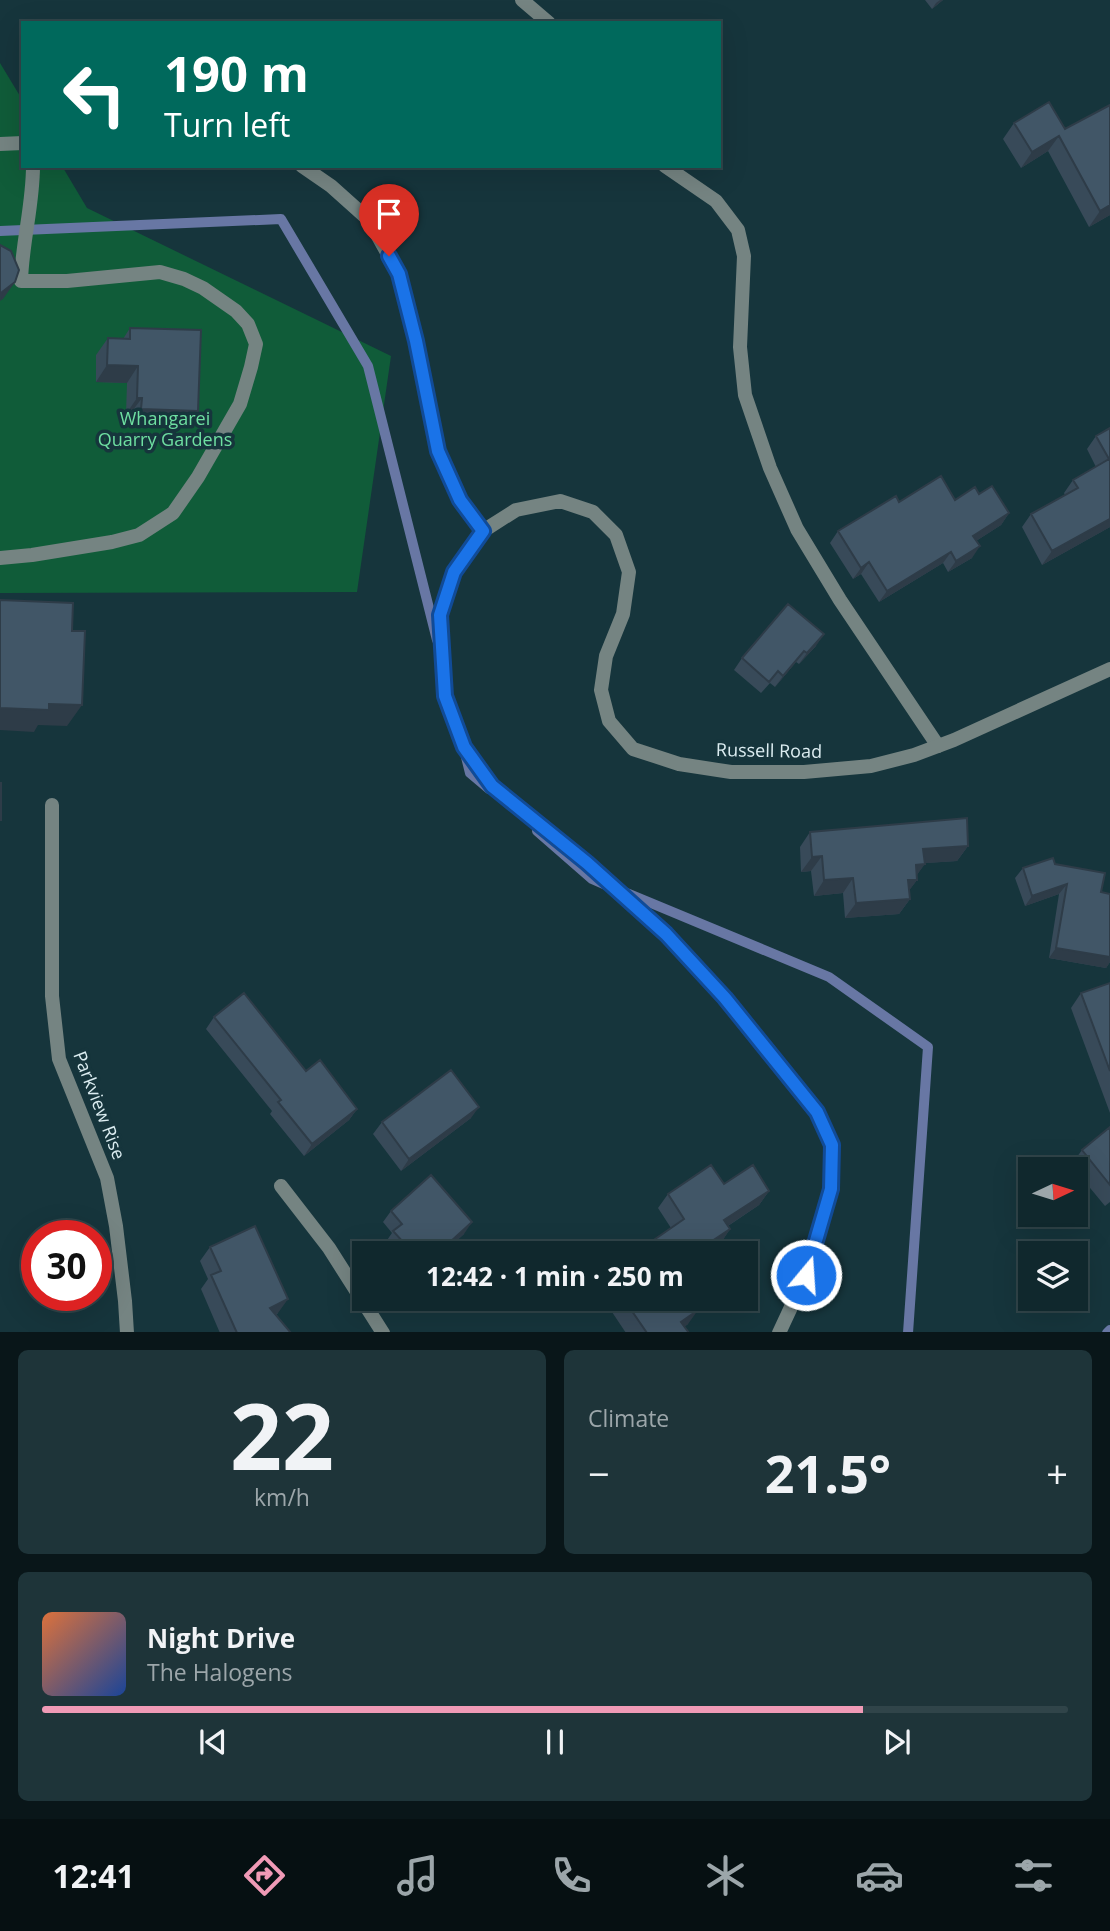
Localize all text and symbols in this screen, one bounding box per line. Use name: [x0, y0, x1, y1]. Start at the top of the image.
text: 190 m: [164, 40, 309, 106]
icon: left: [49, 49, 140, 140]
text: Turn left: [164, 103, 290, 146]
pin: [359, 184, 419, 256]
icon: arrive: [370, 195, 408, 233]
park label: Whangarei Quarry Gardens: [98, 406, 232, 451]
street label: Russell Road: [716, 737, 822, 763]
street label: Parkview Rise: [68, 1047, 132, 1163]
north arrow: [1018, 1157, 1088, 1227]
map controls: [1018, 1157, 1088, 1311]
speed limit sign: 30: [21, 1220, 112, 1311]
position arrow: [769, 1238, 843, 1312]
button: layers: [1018, 1241, 1088, 1311]
text: 12:42 · 1 min · 250 m: [426, 1258, 684, 1294]
text: 22: [230, 1373, 334, 1497]
text: Climate: [588, 1402, 669, 1434]
text: 21.5°: [765, 1437, 891, 1508]
text: −: [588, 1447, 610, 1499]
text: +: [1046, 1447, 1068, 1499]
text: km/h: [254, 1481, 310, 1513]
text: Night Drive: [147, 1620, 295, 1656]
text: The Halogens: [147, 1656, 293, 1688]
icon: previous: [194, 1723, 232, 1761]
icon: pause: [536, 1723, 574, 1761]
icon: next: [878, 1723, 916, 1761]
icon: directions: [240, 1851, 289, 1900]
icon: music: [393, 1851, 442, 1900]
icon: phone: [547, 1851, 596, 1900]
icon: climate: [701, 1851, 750, 1900]
icon: car: [855, 1851, 904, 1900]
icon: filters: [1009, 1851, 1058, 1900]
text: 12:41: [52, 1854, 135, 1897]

